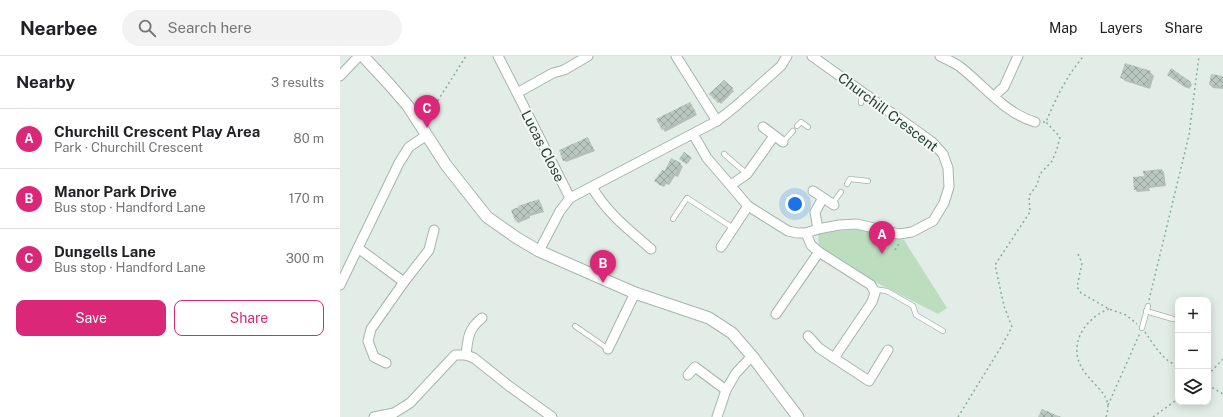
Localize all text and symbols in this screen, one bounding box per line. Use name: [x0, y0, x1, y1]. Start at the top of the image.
search box: [122, 10, 402, 46]
text: Nearbee: [20, 17, 98, 39]
icon: search: [136, 17, 158, 39]
text: Search here: [168, 19, 252, 36]
text: Map: [1049, 20, 1077, 36]
text: Layers: [1099, 20, 1143, 36]
text: Share: [1165, 20, 1203, 36]
street label: Churchill Crescent: [835, 69, 941, 155]
text: Nearby: [16, 72, 75, 92]
text: 3 results: [271, 75, 324, 90]
pin: C: [414, 95, 440, 128]
street label: Lucas Close: [518, 107, 568, 185]
text: Churchill Crescent Play Area: [54, 123, 260, 140]
text: A: [24, 131, 34, 146]
text: 80 m: [293, 131, 324, 146]
text: Park · Churchill Crescent: [54, 140, 203, 155]
text: Manor Park Drive: [54, 183, 177, 200]
text: B: [25, 191, 33, 206]
text: 170 m: [289, 191, 324, 206]
your location: [785, 194, 805, 214]
text: Bus stop · Handford Lane: [54, 200, 206, 215]
pin: A: [869, 221, 895, 254]
text: Dungells Lane: [54, 243, 156, 260]
pin: B: [590, 250, 616, 283]
text: C: [24, 251, 34, 266]
text: 300 m: [286, 251, 324, 266]
text: Bus stop · Handford Lane: [54, 260, 206, 275]
map controls: [1175, 297, 1211, 405]
button: +: [1175, 297, 1211, 333]
button: Save: [16, 300, 166, 336]
button: Share: [174, 300, 324, 336]
button: −: [1175, 333, 1211, 369]
button: layers: [1175, 369, 1211, 405]

